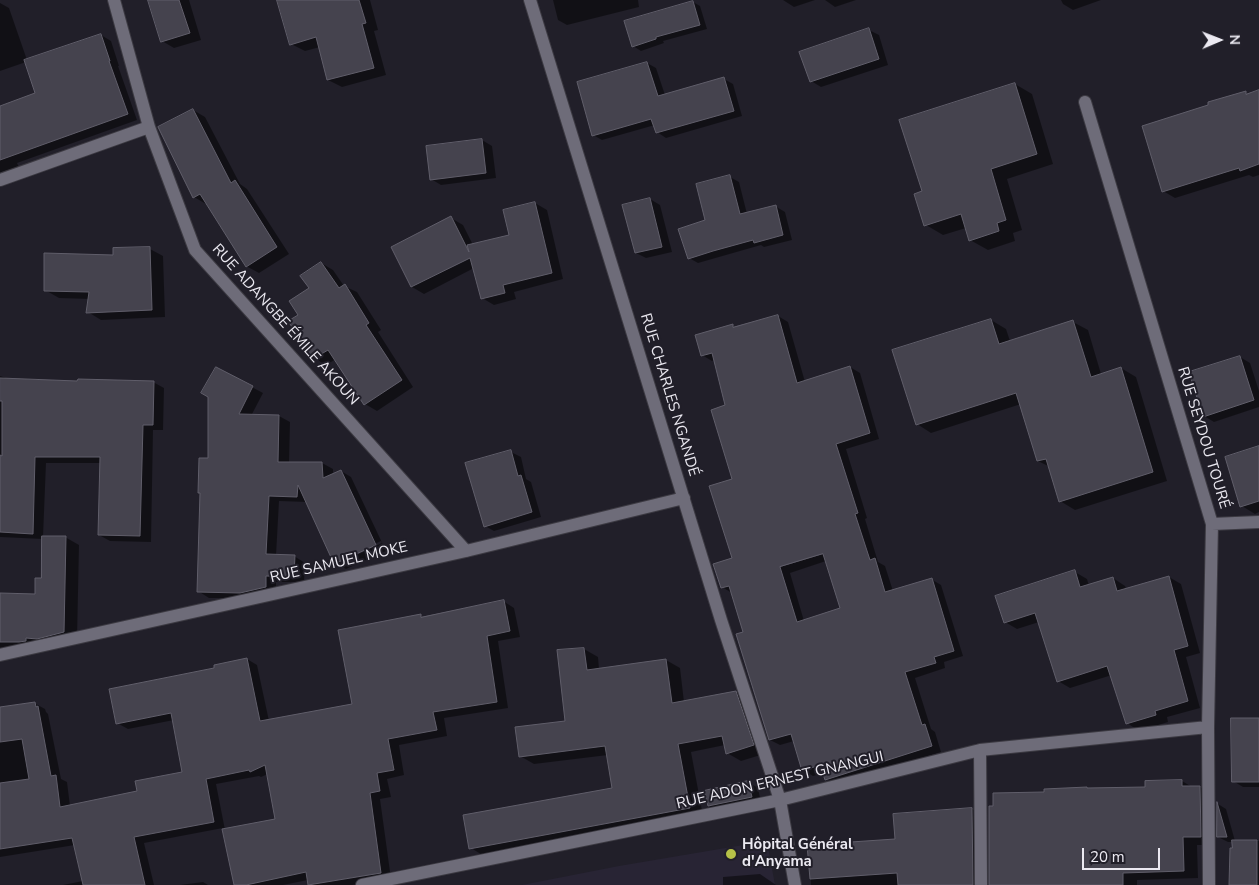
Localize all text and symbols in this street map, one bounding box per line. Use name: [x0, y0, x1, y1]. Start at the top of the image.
north arrow: [1194, 15, 1244, 65]
text: N: [1225, 34, 1244, 45]
street label: RUE ADANGBE ÉMILE AKOUN: [208, 241, 362, 409]
street label: RUE CHARLES NGANDÉ: [636, 311, 702, 479]
street label: RUE SEYDOU TOURÉ: [1173, 365, 1233, 511]
street label: RUE SAMUEL MOKE: [268, 538, 410, 588]
street label: RUE ADON ERNEST GNANGUI: [675, 748, 885, 814]
place label: Hôpital Général d'Anyama: [742, 836, 853, 871]
scale bar: [1084, 838, 1162, 870]
marker: Hôpital Général d'Anyama: [724, 847, 738, 861]
text: 20 m: [1090, 847, 1125, 867]

